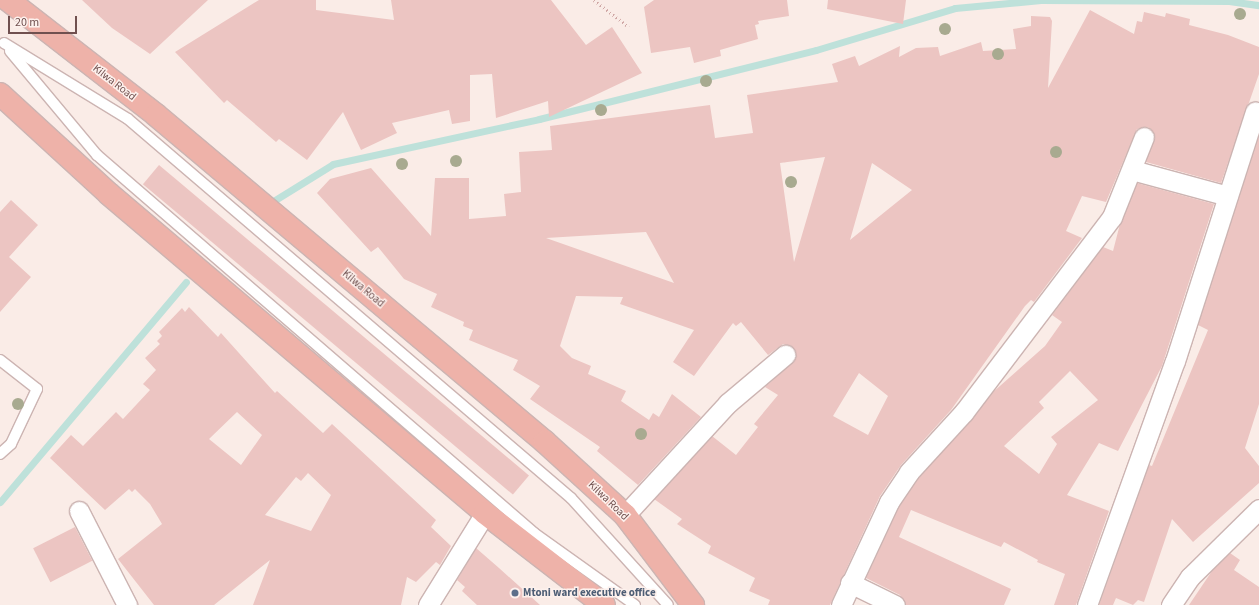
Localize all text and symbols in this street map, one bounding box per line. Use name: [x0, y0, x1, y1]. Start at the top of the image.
scale bar: [10, 8, 79, 34]
text: 20 m: [15, 14, 39, 31]
street label: Kilwa Road: [90, 62, 138, 104]
street label: Kilwa Road: [339, 268, 387, 310]
street label: Kilwa Road: [585, 479, 631, 523]
place label: Mtoni ward executive office: [523, 586, 656, 600]
marker: Mtoni ward executive office: [510, 588, 520, 598]

